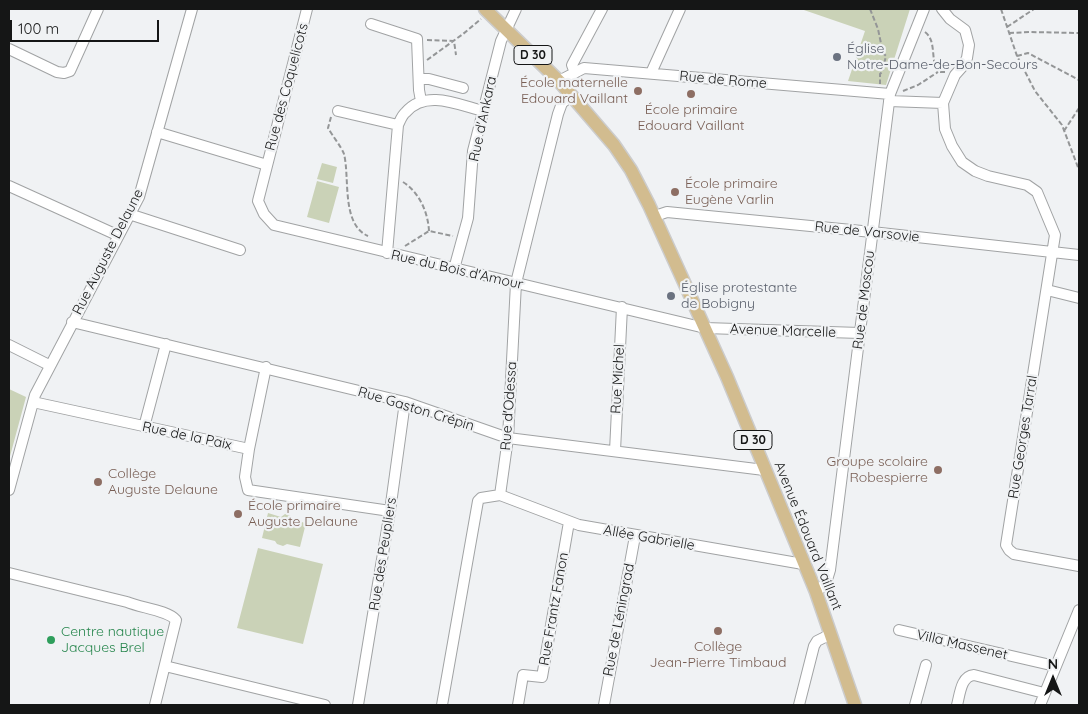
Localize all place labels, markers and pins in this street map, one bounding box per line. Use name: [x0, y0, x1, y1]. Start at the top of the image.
place label: Église Notre-Dame-de-Bon-Secours: [847, 41, 1038, 74]
marker: Église Notre-Dame-de-Bon-Secours: [831, 51, 843, 63]
place label: École maternelle Edouard Vaillant: [520, 75, 628, 108]
marker: École maternelle Edouard Vaillant: [632, 85, 644, 97]
marker: École primaire Edouard Vaillant: [685, 88, 697, 100]
place label: École primaire Edouard Vaillant: [637, 102, 745, 134]
place label: École primaire Eugène Varlin: [685, 176, 778, 208]
marker: École primaire Eugène Varlin: [669, 186, 681, 198]
place label: Église protestante de Bobigny: [681, 280, 797, 312]
marker: Église protestante de Bobigny: [665, 290, 677, 302]
place label: Groupe scolaire Robespierre: [827, 454, 928, 487]
marker: Groupe scolaire Robespierre: [932, 464, 944, 476]
place label: Collège Auguste Delaune: [108, 466, 218, 498]
marker: Collège Auguste Delaune: [92, 476, 104, 488]
place label: École primaire Auguste Delaune: [248, 498, 358, 530]
marker: École primaire Auguste Delaune: [232, 508, 244, 520]
place label: Centre nautique Jacques Brel: [61, 624, 164, 656]
marker: Collège Jean-Pierre Timbaud: [712, 625, 724, 637]
marker: Centre nautique Jacques Brel: [45, 634, 57, 646]
place label: Collège Jean-Pierre Timbaud: [650, 639, 786, 672]

